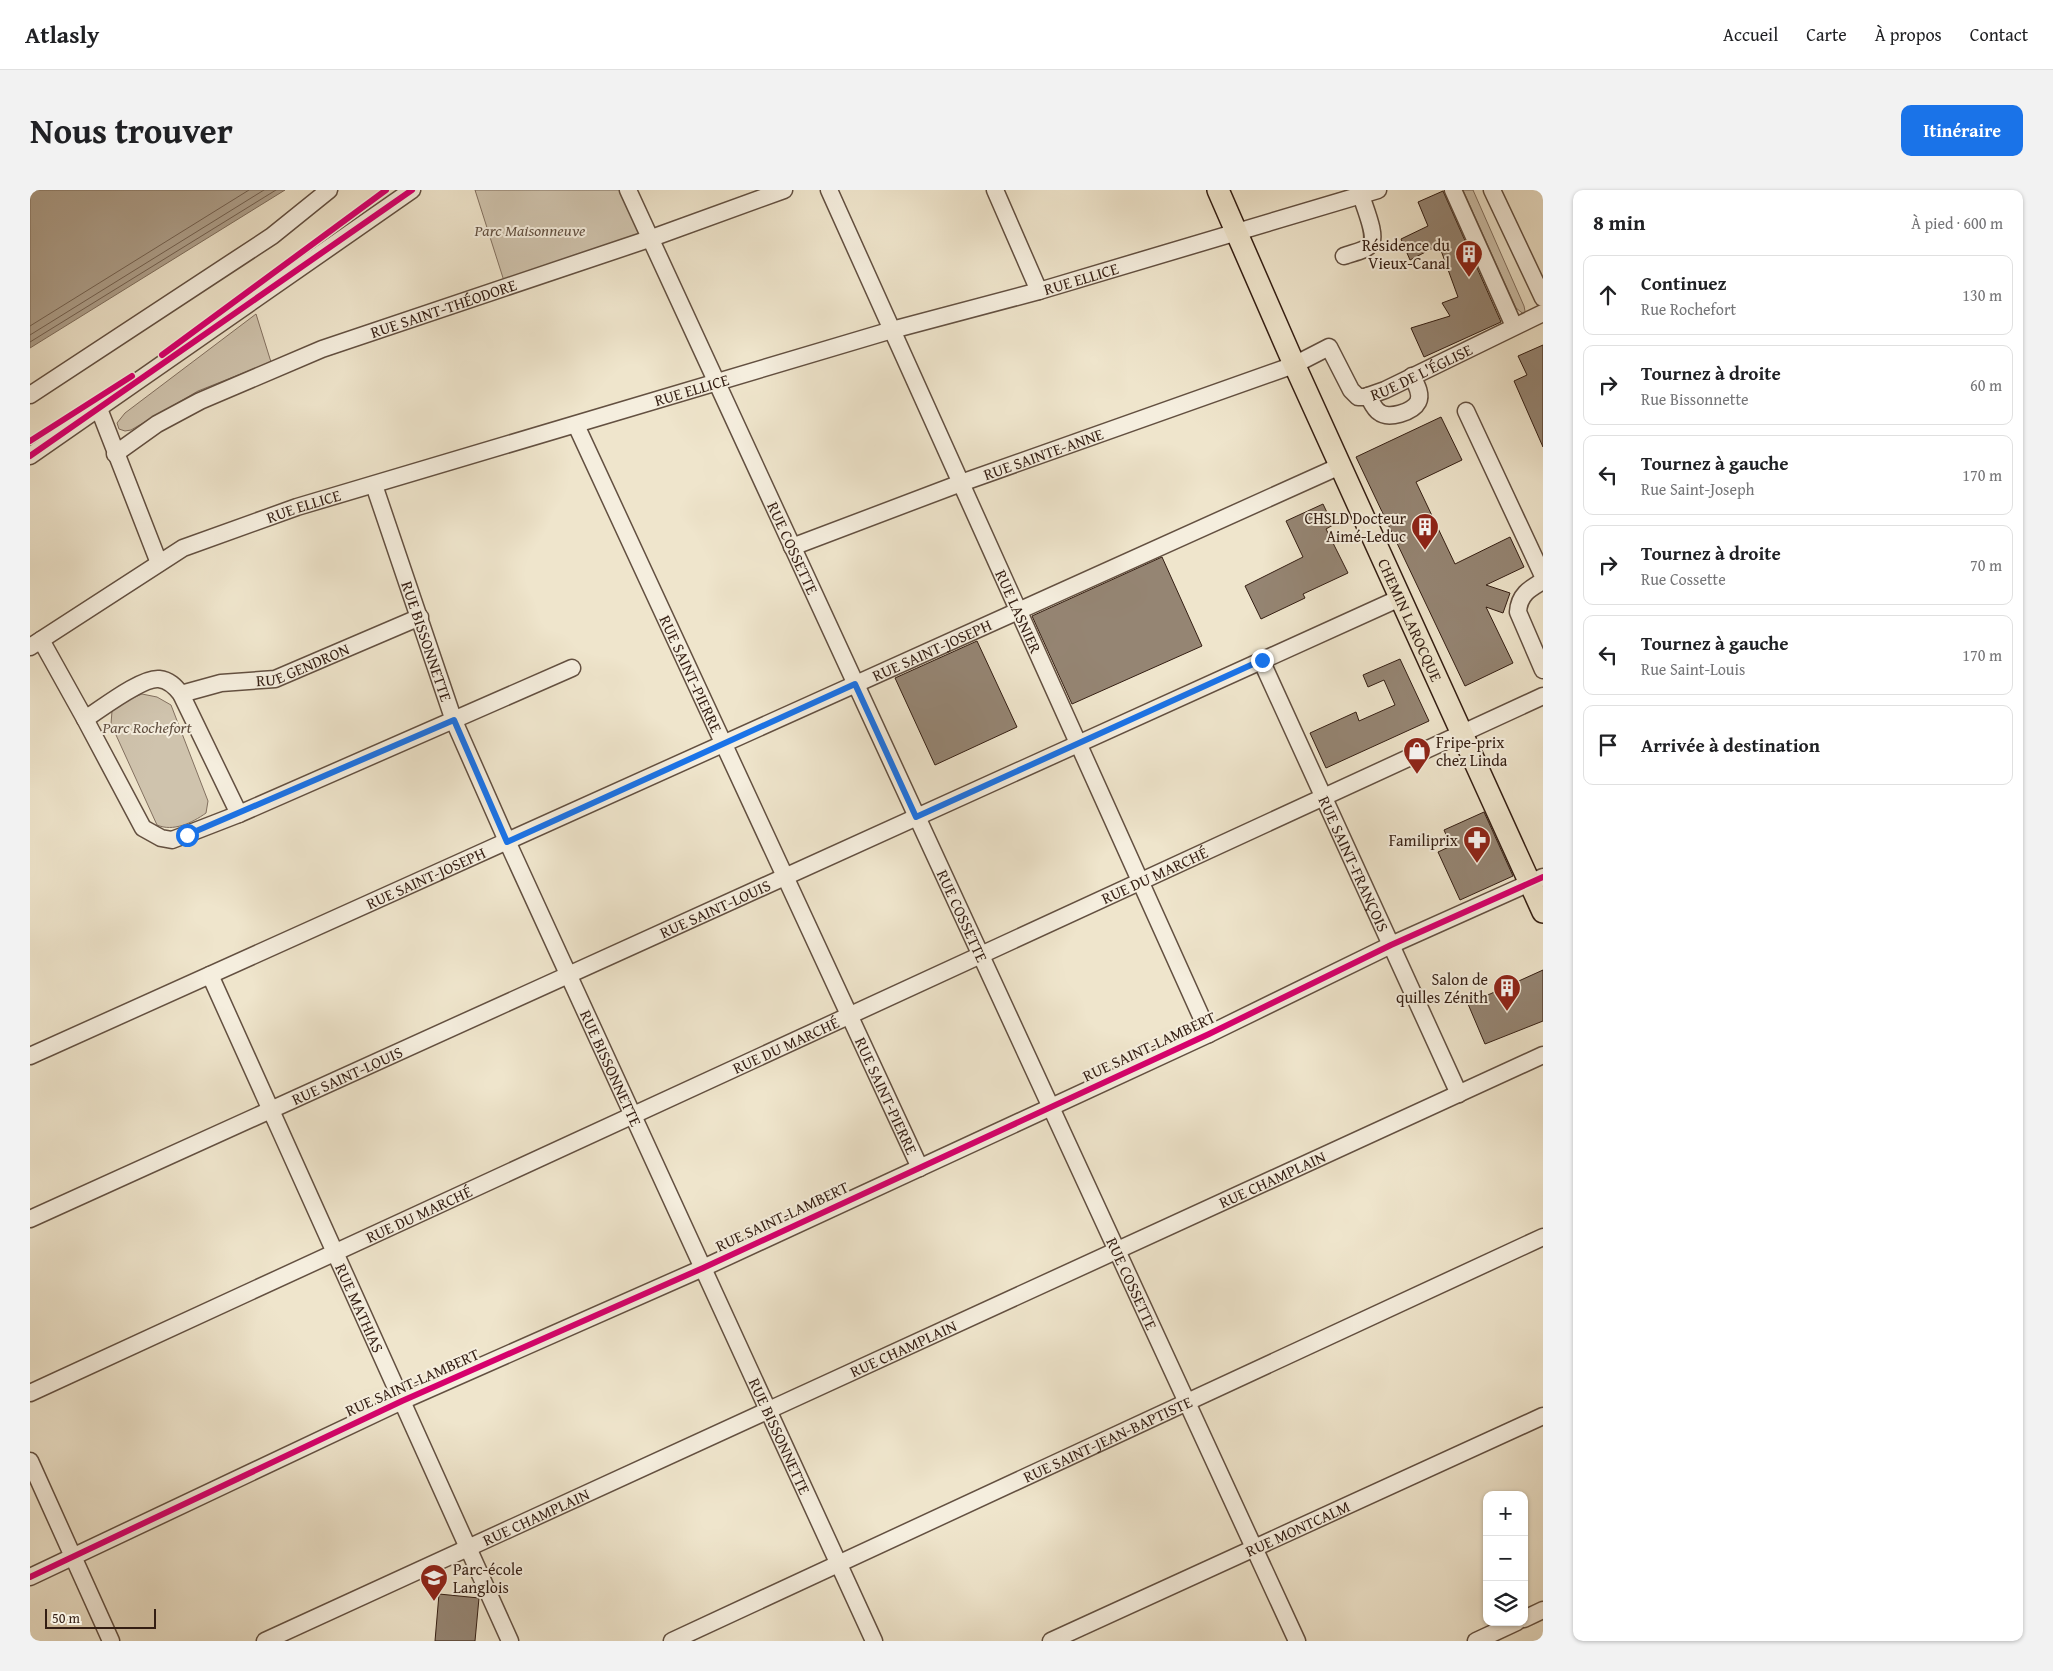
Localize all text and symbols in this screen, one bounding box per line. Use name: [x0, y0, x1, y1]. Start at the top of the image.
text: Atlasly: [25, 17, 99, 52]
text: Accueil: [1723, 21, 1778, 48]
text: Carte: [1806, 21, 1847, 48]
text: À propos: [1875, 21, 1942, 48]
text: Contact: [1970, 21, 2028, 48]
text: Nous trouver: [30, 105, 233, 156]
button: Itinéraire: [1901, 105, 2023, 156]
text: 8 min: [1593, 207, 1645, 238]
text: À pied · 600 m: [1911, 211, 2003, 235]
park label: Parc Maisonneuve: [474, 218, 586, 242]
place label: Résidence du Vieux-Canal: [1362, 233, 1451, 275]
building icon: Résidence du Vieux-Canal: [1454, 239, 1484, 278]
street label: RUE ELLICE: [1041, 256, 1121, 301]
text: Continuez: [1641, 269, 1727, 297]
street label: RUE SAINT-THÉODORE: [367, 272, 520, 344]
icon: ahead: [1594, 281, 1622, 309]
text: 130 m: [1962, 283, 2002, 307]
text: Rue Rochefort: [1641, 297, 1736, 321]
street label: RUE DE L'ÉGLISE: [1367, 337, 1476, 406]
text: Tournez à droite: [1641, 359, 1781, 387]
street label: RUE ELLICE: [651, 367, 732, 412]
icon: right: [1594, 371, 1622, 399]
text: 60 m: [1970, 373, 2002, 397]
text: Rue Bissonnette: [1641, 387, 1749, 411]
street label: RUE SAINTE-ANNE: [980, 422, 1106, 486]
text: Tournez à gauche: [1641, 449, 1789, 477]
icon: left: [1594, 461, 1622, 489]
text: 170 m: [1962, 463, 2002, 487]
text: Rue Saint-Joseph: [1641, 477, 1755, 501]
street label: RUE ELLICE: [263, 483, 344, 529]
street label: RUE COSSETTE: [761, 498, 825, 598]
place label: CHSLD Docteur Aimé-Leduc: [1304, 506, 1406, 548]
building icon: CHSLD Docteur Aimé-Leduc: [1410, 512, 1440, 551]
text: Tournez à droite: [1641, 539, 1781, 567]
icon: right: [1594, 551, 1622, 579]
text: 70 m: [1970, 553, 2002, 577]
street label: CHEMIN LAROCQUE: [1372, 554, 1449, 685]
street label: RUE LASNIER: [989, 566, 1048, 658]
text: Rue Cossette: [1641, 567, 1726, 591]
street label: RUE BISSONNETTE: [395, 578, 459, 705]
street label: RUE SAINT-PIERRE: [654, 611, 729, 736]
street label: RUE SAINT-JOSEPH: [868, 612, 996, 687]
text: Tournez à gauche: [1641, 629, 1789, 657]
street label: RUE GENDRON: [255, 636, 353, 692]
icon: left: [1594, 641, 1622, 669]
text: 170 m: [1962, 643, 2002, 667]
route end: [1251, 649, 1274, 672]
text: Rue Saint-Louis: [1641, 657, 1745, 681]
park label: Parc Rochefort: [101, 715, 192, 739]
place label: Fripe-prix chez Linda: [1436, 730, 1508, 772]
icon: arrive: [1594, 731, 1622, 759]
text: Arrivée à destination: [1641, 731, 1820, 759]
shop icon: Fripe-prix chez Linda: [1402, 736, 1432, 775]
street label: RUE SAINT-FRANÇOIS: [1313, 792, 1396, 936]
route start: [176, 824, 199, 847]
pharmacy icon: Familiprix: [1462, 825, 1492, 864]
place label: Familiprix: [1389, 828, 1459, 852]
street label: RUE SAINT-JOSEPH: [362, 840, 490, 915]
street label: RUE DU MARCHÉ: [1097, 840, 1212, 910]
street label: RUE COSSETTE: [931, 865, 994, 966]
street label: RUE SAINT-LOUIS: [656, 873, 774, 944]
place label: Salon de quilles Zénith: [1396, 967, 1488, 1009]
building icon: Salon de quilles Zénith: [1492, 973, 1522, 1012]
street label: RUE SAINT-LAMBERT: [1079, 1005, 1220, 1087]
street label: RUE BISSONNETTE: [574, 1006, 648, 1130]
street label: RUE DU MARCHÉ: [729, 1010, 843, 1080]
street label: RUE SAINT-PIERRE: [849, 1033, 924, 1158]
street label: RUE SAINT-LOUIS: [288, 1040, 407, 1111]
street label: RUE CHAMPLAIN: [1215, 1144, 1330, 1214]
street label: RUE SAINT-LAMBERT: [712, 1175, 853, 1257]
street label: RUE DU MARCHÉ: [362, 1179, 476, 1249]
street label: RUE COSSETTE: [1100, 1233, 1164, 1334]
street label: RUE MATHIAS: [329, 1259, 391, 1356]
street label: RUE CHAMPLAIN: [846, 1313, 961, 1383]
street label: RUE SAINT-LAMBERT: [341, 1342, 483, 1422]
street label: RUE BISSONNETTE: [743, 1374, 817, 1498]
street label: RUE SAINT-JEAN-BAPTISTE: [1019, 1389, 1196, 1489]
street label: RUE CHAMPLAIN: [479, 1482, 594, 1552]
map controls: [1483, 1491, 1528, 1626]
button: +: [1483, 1491, 1528, 1536]
street label: RUE MONTCALM: [1241, 1494, 1354, 1563]
button: −: [1483, 1536, 1528, 1581]
place label: Parc-école Langlois: [453, 1557, 523, 1599]
school or university icon: Parc-école Langlois: [419, 1563, 449, 1602]
button: layers: [1483, 1581, 1528, 1626]
scale bar: [45, 1606, 156, 1629]
text: 50 m: [52, 1608, 80, 1628]

